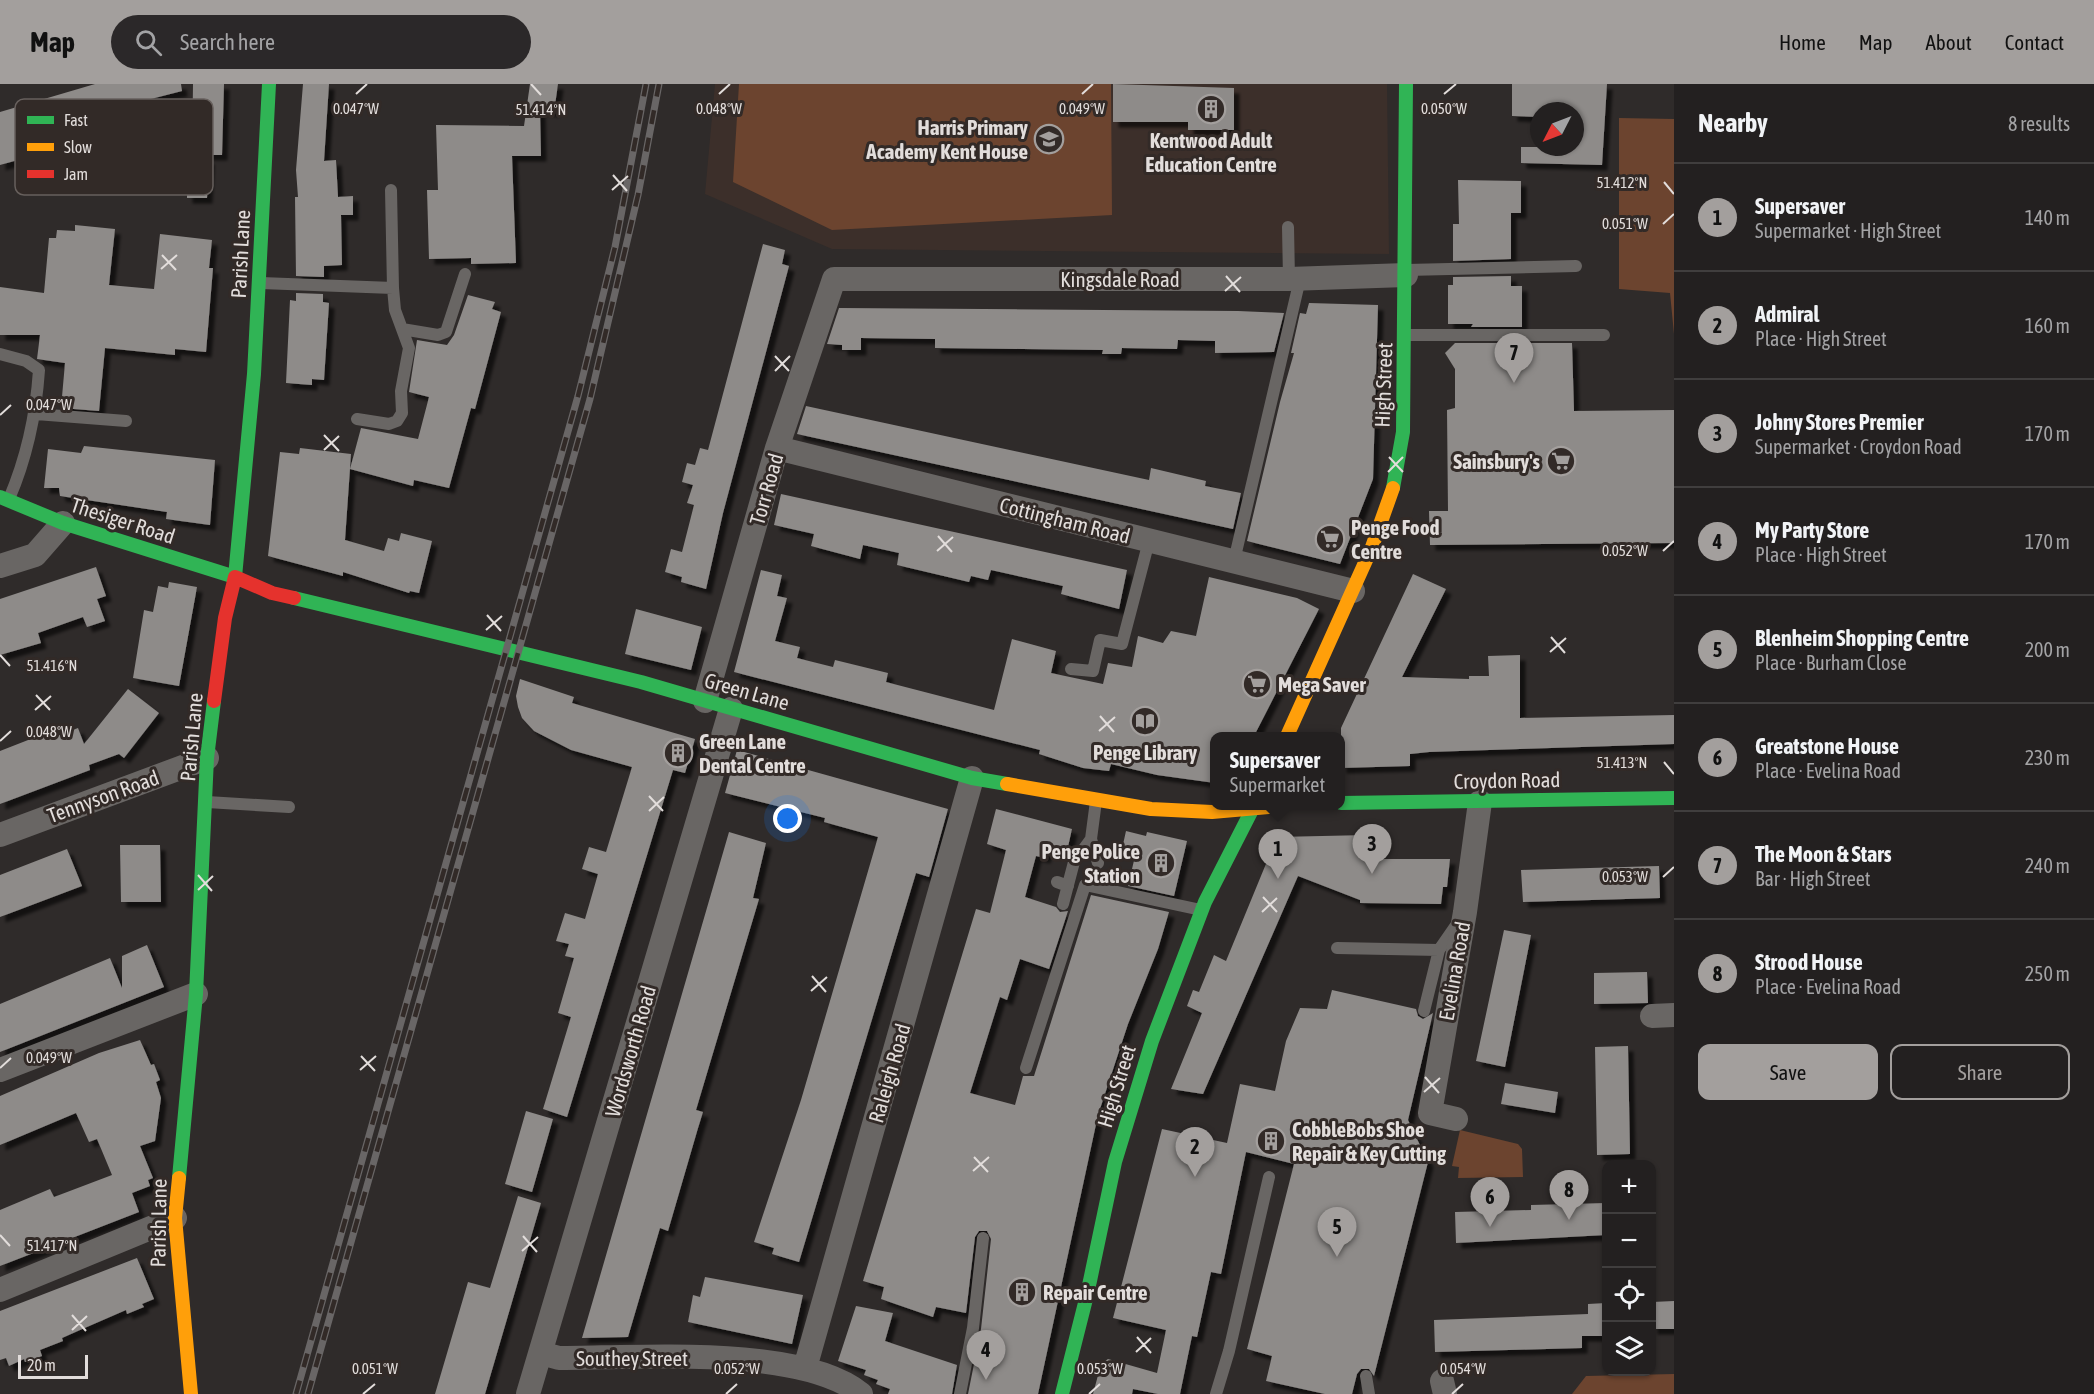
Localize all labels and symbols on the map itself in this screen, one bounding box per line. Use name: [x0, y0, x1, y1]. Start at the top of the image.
building icon: Kentwood Adult Education Centre: [1195, 93, 1227, 125]
legend: [15, 99, 213, 195]
text: 0.047°W: [333, 100, 379, 117]
text: 0.048°W: [696, 100, 742, 117]
text: 0.049°W: [1059, 100, 1105, 117]
text: 0.050°W: [1421, 100, 1467, 117]
text: 51.414°N: [516, 101, 566, 118]
north arrow: [1530, 102, 1584, 156]
text: Fast: [64, 111, 88, 129]
place label: Harris Primary Academy Kent House: [865, 115, 1028, 163]
school or university icon: Harris Primary Academy Kent House: [1033, 123, 1065, 155]
place label: Kentwood Adult Education Centre: [1145, 128, 1277, 176]
text: Slow: [64, 138, 92, 156]
text: Jam: [64, 165, 88, 183]
text: 51.412°N: [1597, 174, 1647, 191]
street label: Parish Lane: [226, 209, 254, 299]
text: 0.051°W: [1602, 215, 1648, 232]
street label: Kingsdale Road: [1060, 267, 1180, 291]
pin: 7: [1494, 334, 1534, 383]
street label: High Street: [1370, 342, 1396, 428]
text: 0.047°W: [26, 396, 72, 413]
supermarket icon: Sainsbury's: [1545, 445, 1577, 477]
place label: Sainsbury's: [1453, 449, 1541, 473]
street label: Torr Road: [744, 451, 788, 527]
street label: Thesiger Road: [68, 492, 178, 548]
street label: Cottingham Road: [997, 492, 1133, 548]
place label: Penge Food Centre: [1351, 515, 1440, 563]
supermarket icon: Penge Food Centre: [1314, 523, 1346, 555]
text: 0.052°W: [1602, 542, 1648, 559]
text: 51.416°N: [27, 657, 77, 674]
street label: Green Lane: [702, 667, 792, 715]
supermarket icon: Mega Saver: [1241, 668, 1273, 700]
place label: Mega Saver: [1278, 672, 1366, 696]
street label: Parish Lane: [175, 692, 207, 782]
library icon: Penge Library: [1129, 705, 1161, 737]
text: 0.048°W: [26, 723, 72, 740]
place label: Green Lane Dental Centre: [699, 729, 806, 777]
building icon: Green Lane Dental Centre: [662, 737, 694, 769]
place label: Penge Library: [1093, 740, 1197, 764]
text: 51.413°N: [1597, 754, 1647, 771]
street label: Tennyson Road: [44, 765, 162, 827]
street label: Croydon Road: [1453, 767, 1561, 793]
your location: [773, 804, 802, 833]
pin: 3: [1352, 824, 1392, 874]
pin: 1: [1258, 830, 1298, 879]
place label: Penge Police Station: [1042, 839, 1140, 887]
building icon: Penge Police Station: [1145, 847, 1177, 879]
text: 0.053°W: [1602, 868, 1648, 885]
street label: Evelina Road: [1433, 920, 1475, 1022]
street label: Wordsworth Road: [600, 983, 660, 1119]
street label: Raleigh Road: [863, 1021, 915, 1125]
street label: High Street: [1092, 1042, 1140, 1130]
text: 0.049°W: [26, 1049, 72, 1066]
place label: CobbleBobs Shoe Repair & Key Cutting: [1292, 1117, 1447, 1165]
building icon: CobbleBobs Shoe Repair & Key Cutting: [1255, 1125, 1287, 1157]
pin: 2: [1176, 1128, 1214, 1177]
pin: 8: [1550, 1170, 1588, 1220]
street label: Parish Lane: [145, 1178, 171, 1268]
pin: 6: [1470, 1178, 1510, 1227]
pin: 5: [1318, 1208, 1356, 1257]
text: 51.417°N: [27, 1237, 77, 1254]
building icon: Repair Centre: [1006, 1276, 1038, 1308]
place label: Repair Centre: [1043, 1280, 1148, 1304]
pin: 4: [966, 1330, 1006, 1380]
street label: Southey Street: [576, 1346, 688, 1370]
scale bar: [18, 1352, 88, 1380]
text: 0.051°W: [352, 1360, 398, 1377]
text: 0.052°W: [714, 1360, 760, 1377]
text: 0.053°W: [1077, 1360, 1123, 1377]
text: 0.054°W: [1440, 1360, 1486, 1377]

